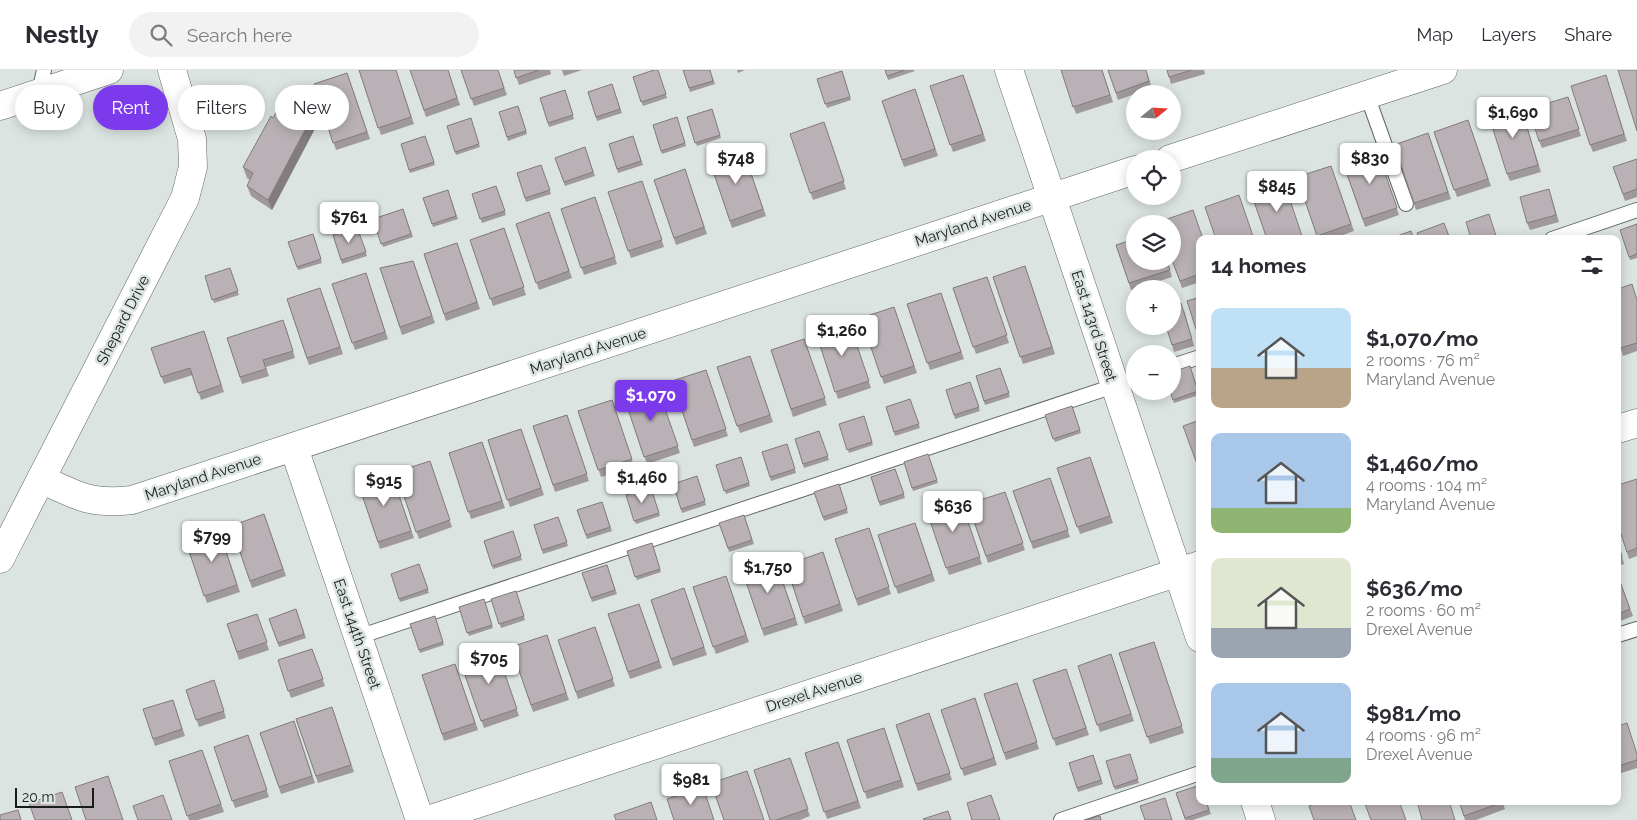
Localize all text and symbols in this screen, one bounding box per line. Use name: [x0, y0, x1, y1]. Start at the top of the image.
search box: [129, 12, 479, 57]
text: Nestly: [25, 20, 99, 49]
icon: search: [147, 21, 175, 49]
text: Search here: [187, 24, 292, 46]
text: Map: [1417, 24, 1453, 45]
text: Layers: [1481, 24, 1536, 45]
text: Share: [1564, 24, 1612, 45]
chip: Buy: [15, 85, 83, 130]
chip: Rent: [93, 85, 168, 130]
chip: Filters: [178, 85, 265, 130]
chip: New: [275, 85, 349, 130]
north arrow: [1126, 85, 1181, 140]
map controls: [1126, 85, 1181, 400]
pin: $1,690: [1472, 97, 1554, 139]
text: $1,690: [1488, 103, 1538, 122]
pin: $748: [706, 142, 766, 185]
pin: $830: [1340, 142, 1400, 185]
text: $748: [717, 149, 755, 168]
text: $830: [1351, 149, 1389, 168]
button: locate: [1126, 150, 1181, 205]
pin: $845: [1247, 170, 1307, 213]
text: $845: [1258, 177, 1296, 196]
street label: Maryland Avenue: [913, 196, 1033, 250]
pin: $761: [319, 202, 379, 244]
text: $761: [331, 208, 367, 227]
button: layers: [1126, 215, 1181, 270]
icon: filters: [1578, 251, 1606, 279]
text: 14 homes: [1211, 253, 1306, 278]
street label: East 143rd Street: [1068, 268, 1120, 384]
street label: Shepard Drive: [93, 272, 153, 368]
button: +: [1126, 280, 1181, 335]
pin: $1,260: [801, 314, 883, 357]
text: $1,260: [817, 321, 867, 340]
street label: Maryland Avenue: [528, 324, 648, 378]
text: $1,070/mo: [1366, 326, 1478, 351]
icon: home: [1251, 328, 1311, 388]
button: −: [1126, 345, 1181, 400]
text: 2 rooms · 76 m²: [1366, 351, 1480, 370]
text: Maryland Avenue: [1366, 370, 1495, 389]
pin: $1,070: [610, 380, 692, 422]
text: $1,070: [626, 386, 676, 405]
street label: Maryland Avenue: [143, 450, 263, 504]
text: $1,460/mo: [1366, 451, 1478, 476]
icon: home: [1251, 453, 1311, 513]
pin: $1,460: [601, 462, 683, 504]
pin: $915: [354, 464, 414, 507]
text: $1,460: [617, 468, 667, 487]
text: $915: [366, 471, 402, 490]
text: 4 rooms · 104 m²: [1366, 476, 1487, 495]
pin: $636: [923, 490, 983, 533]
text: Maryland Avenue: [1366, 495, 1495, 514]
text: $636: [934, 497, 972, 516]
pin: $799: [182, 520, 242, 563]
text: $799: [193, 527, 231, 546]
pin: $1,750: [727, 552, 809, 594]
text: $1,750: [744, 558, 792, 577]
text: $636/mo: [1366, 576, 1463, 601]
street label: East 144th Street: [330, 577, 384, 691]
icon: home: [1251, 578, 1311, 638]
text: 2 rooms · 60 m²: [1366, 601, 1481, 620]
text: Drexel Avenue: [1366, 620, 1473, 639]
pin: $705: [459, 642, 519, 685]
text: $705: [470, 649, 508, 668]
street label: Drexel Avenue: [764, 668, 864, 716]
text: $981/mo: [1366, 701, 1461, 726]
icon: home: [1251, 703, 1311, 763]
text: 4 rooms · 96 m²: [1366, 726, 1481, 745]
text: Drexel Avenue: [1366, 745, 1473, 764]
pin: $981: [661, 764, 721, 806]
text: $981: [672, 770, 710, 789]
scale bar: [15, 785, 94, 808]
text: 20 m: [22, 789, 54, 805]

